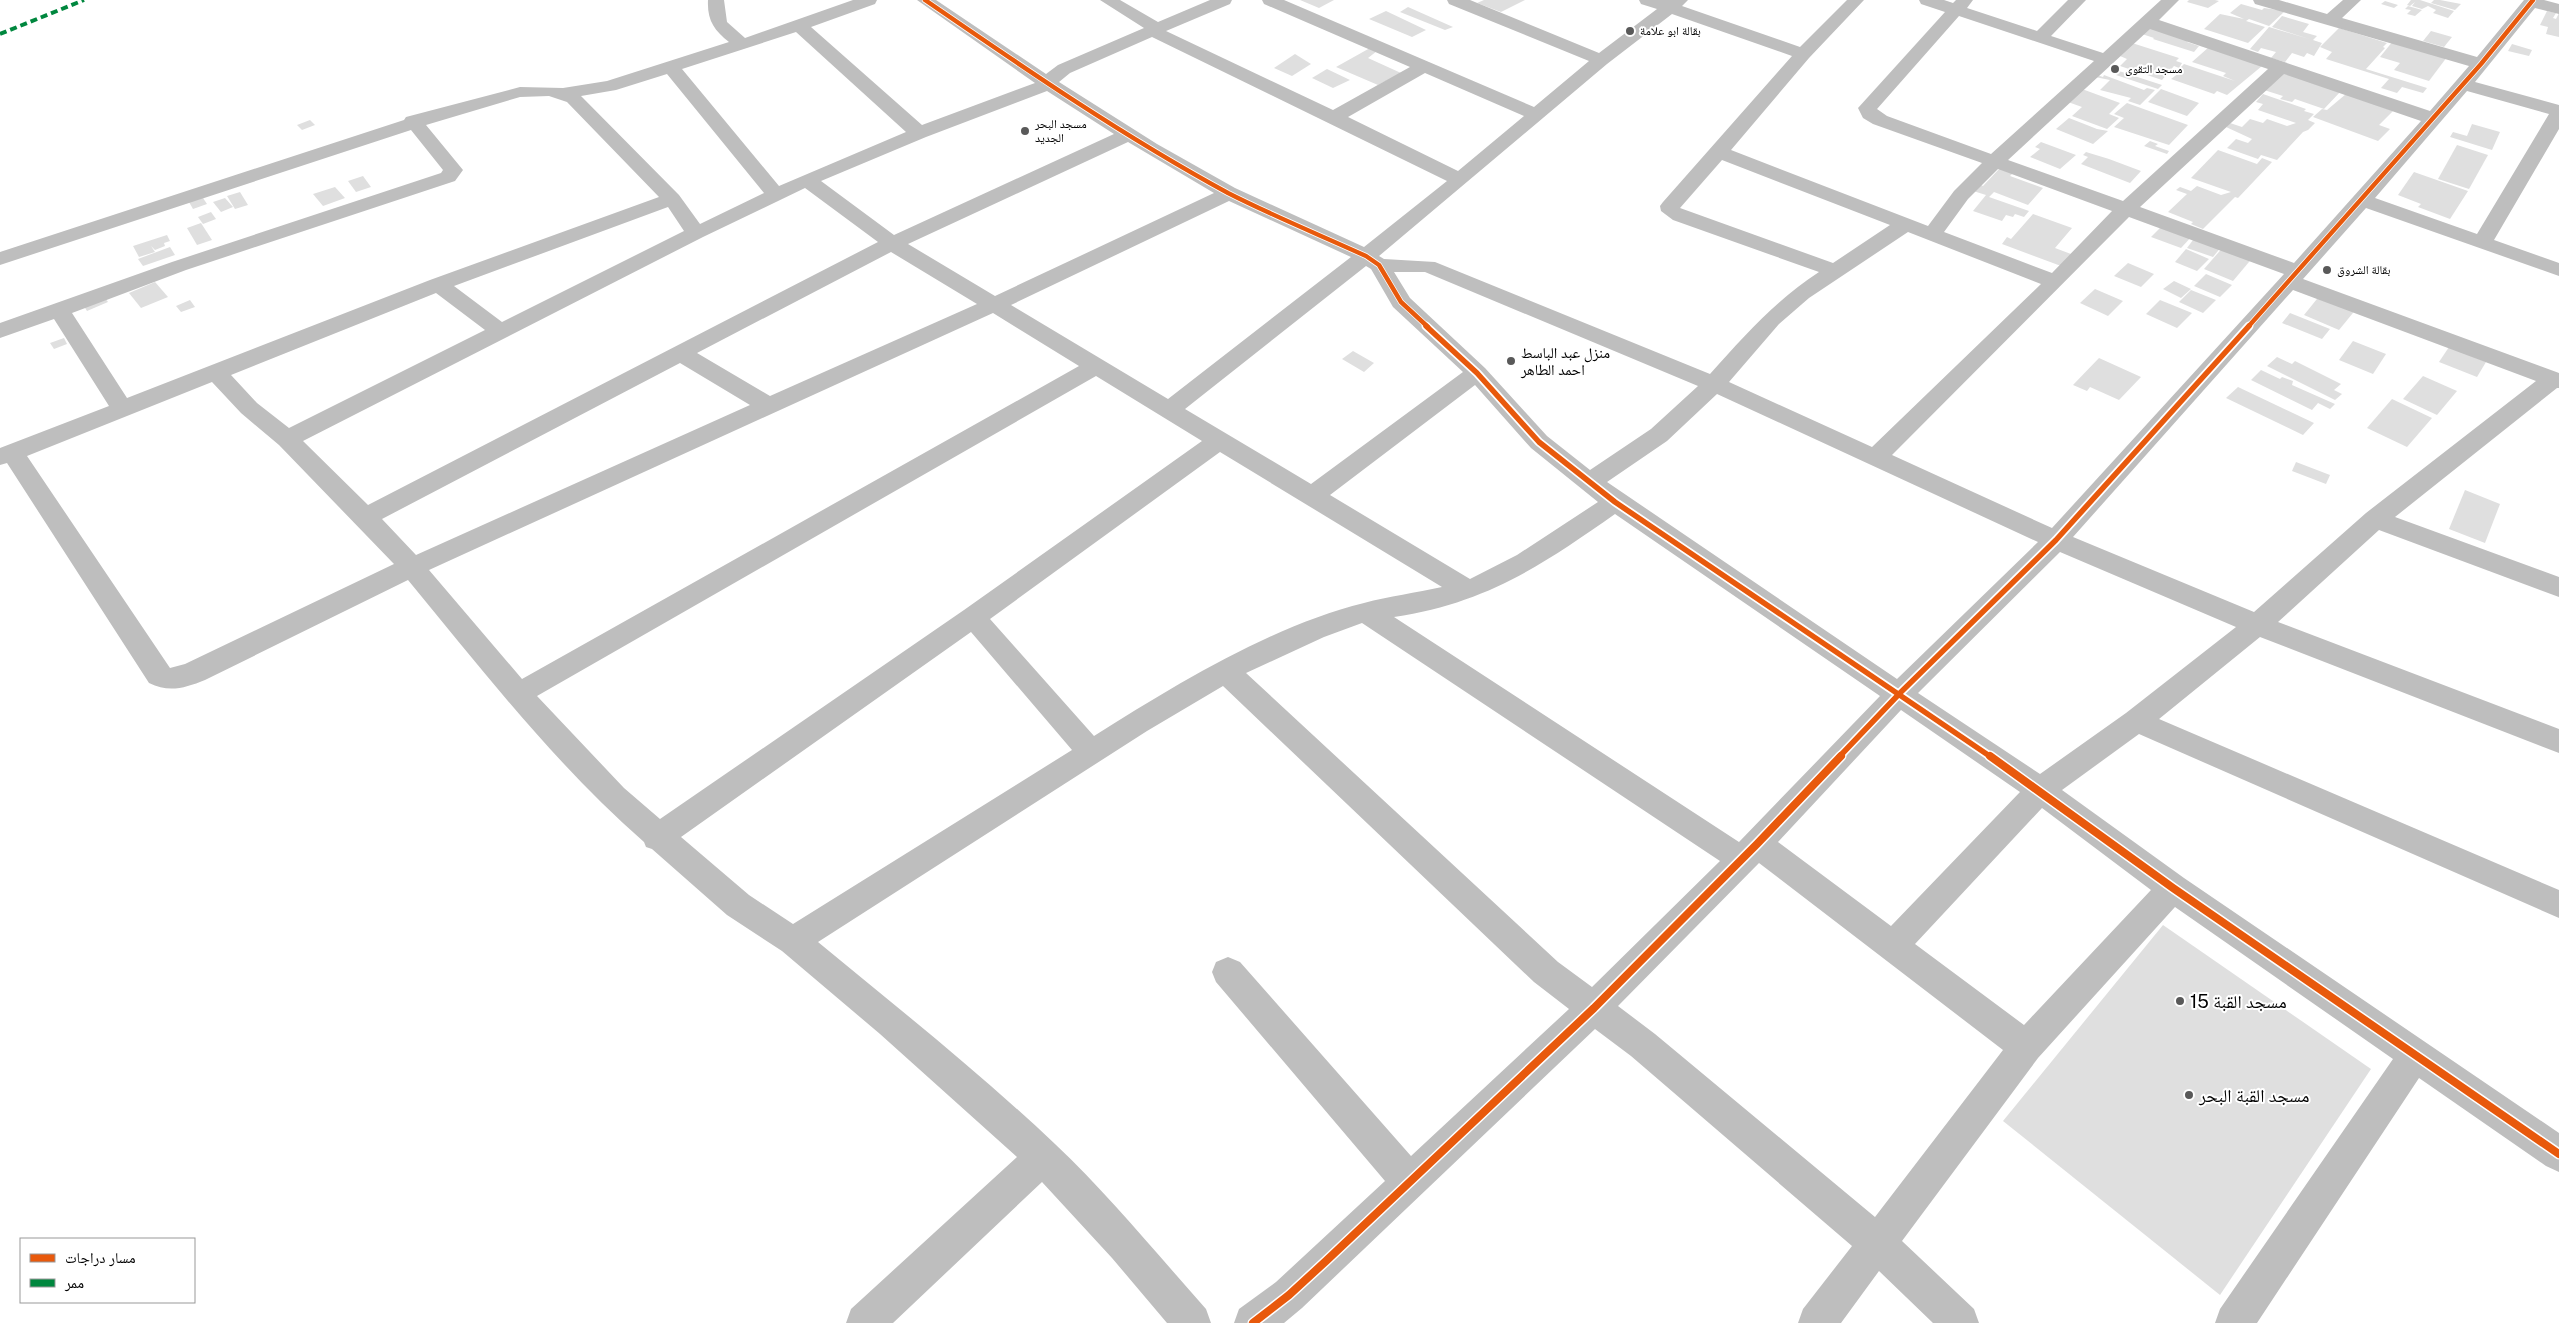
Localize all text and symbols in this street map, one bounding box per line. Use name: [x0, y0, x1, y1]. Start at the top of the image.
place label: بقالة ابو علامة: [1640, 24, 1701, 38]
marker: بقالة ابو علامة: [1624, 25, 1636, 37]
place label: مسجد التقوى: [2125, 62, 2182, 76]
marker: مسجد التقوى: [2109, 63, 2121, 75]
place label: مسجد البحر الجديد: [1034, 117, 1087, 145]
marker: مسجد البحر الجديد: [1019, 125, 1031, 137]
place label: بقالة الشروق: [2337, 263, 2390, 277]
marker: بقالة الشروق: [2321, 264, 2333, 276]
place label: منزل عبد الباسط احمد الطاهر: [1520, 344, 1610, 379]
marker: منزل عبد الباسط احمد الطاهر: [1505, 355, 1517, 367]
place label: مسجد القبة 15: [2190, 991, 2287, 1012]
marker: مسجد القبة 15: [2174, 995, 2186, 1007]
place label: مسجد القبة البحر: [2198, 1085, 2309, 1106]
marker: مسجد القبة البحر: [2183, 1089, 2195, 1101]
legend: [20, 1238, 195, 1303]
text: مسار دراجات: [65, 1249, 136, 1267]
text: ممر: [64, 1274, 84, 1292]

